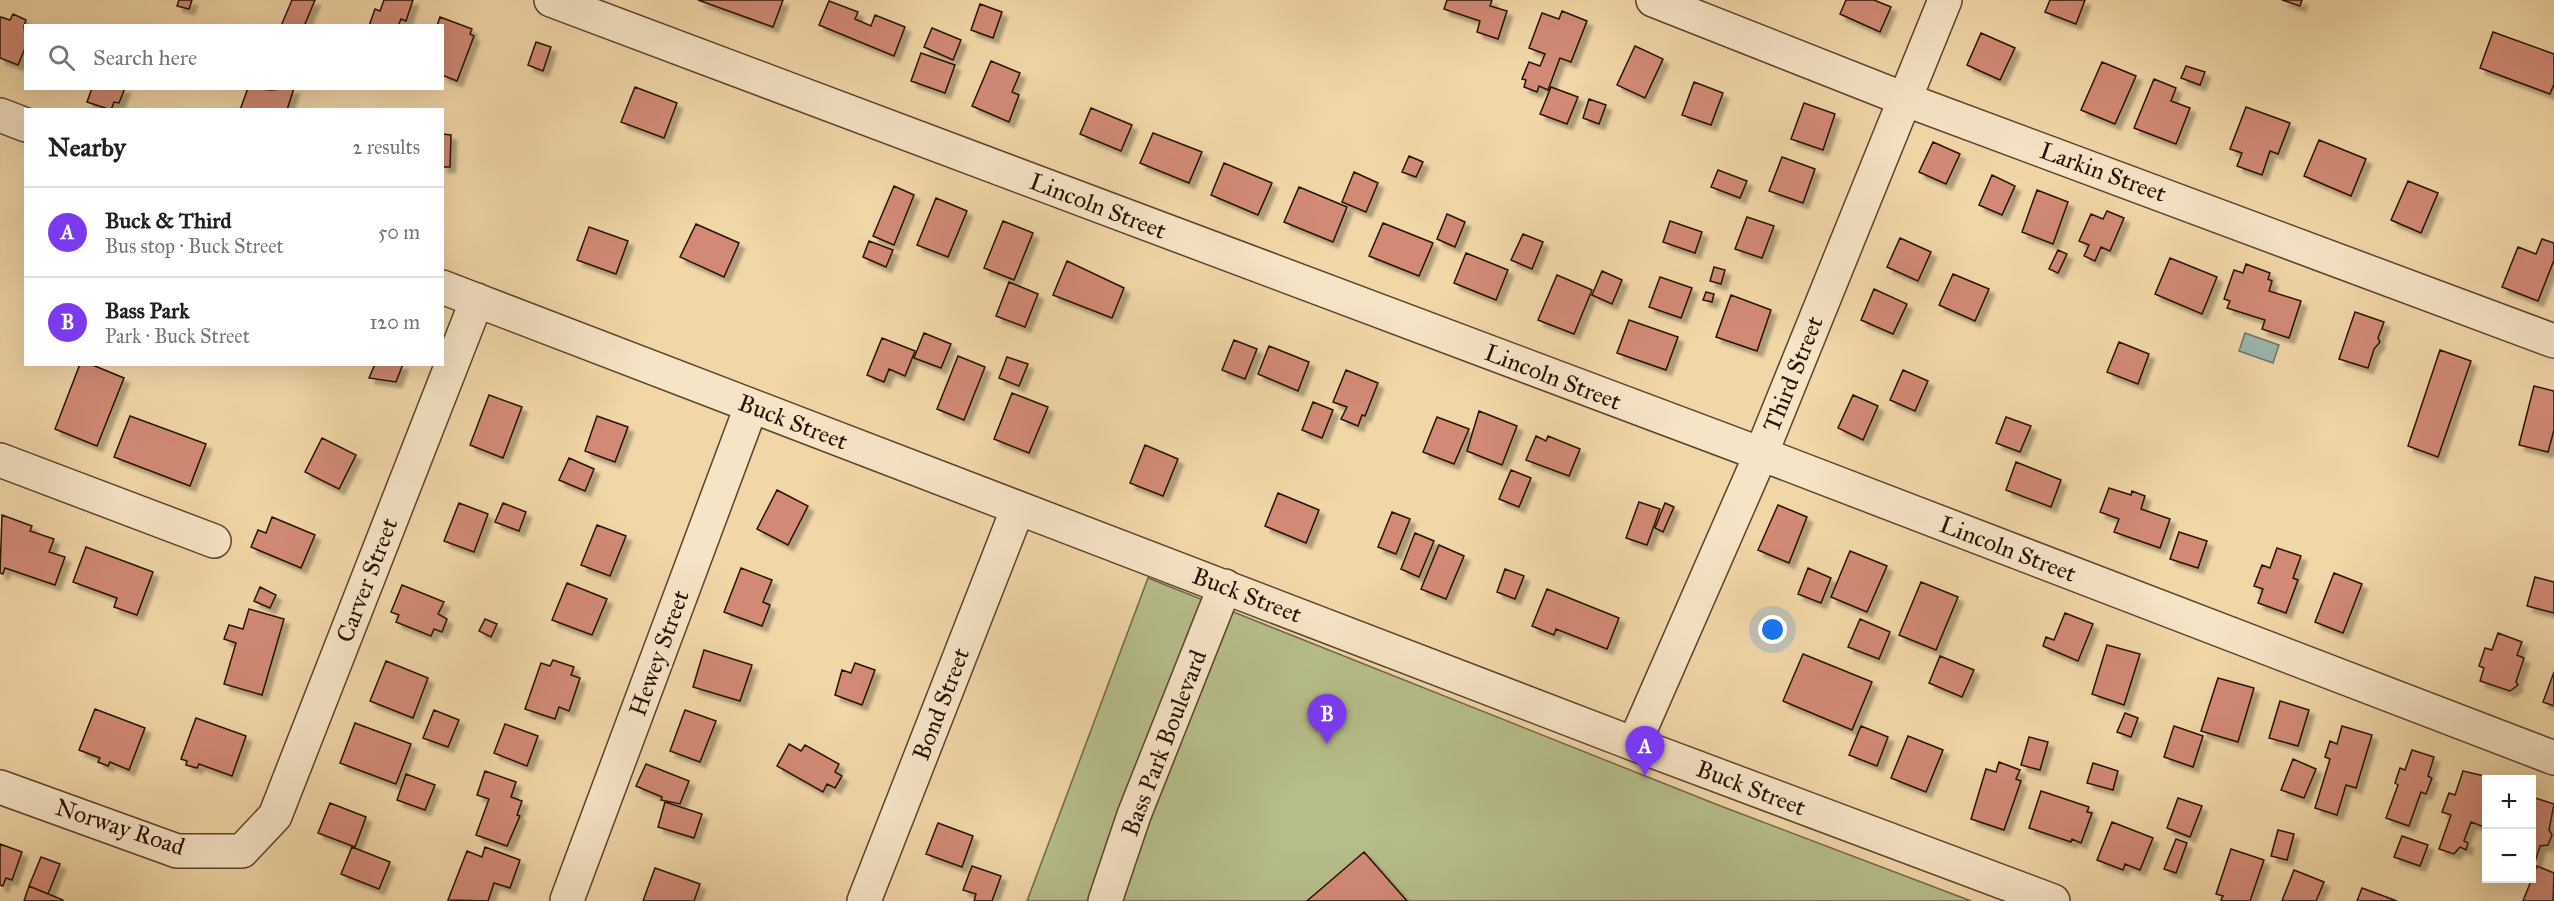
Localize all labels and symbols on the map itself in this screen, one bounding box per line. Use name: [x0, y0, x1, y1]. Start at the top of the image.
street label: Larkin Street: [2036, 135, 2171, 209]
street label: Lincoln Street: [1025, 166, 1171, 246]
street label: Third Street: [1756, 311, 1830, 436]
street label: Lincoln Street: [1480, 337, 1626, 417]
street label: Buck Street: [734, 387, 852, 457]
street label: Lincoln Street: [1935, 509, 2081, 589]
street label: Carver Street: [330, 513, 405, 646]
street label: Buck Street: [1188, 560, 1306, 630]
street label: Hewey Street: [622, 585, 696, 720]
your location: [1758, 615, 1787, 644]
street label: Bond Street: [906, 643, 976, 764]
street label: Bass Park Boulevard: [1115, 646, 1213, 840]
pin: B: [1308, 694, 1346, 744]
pin: A: [1626, 726, 1664, 776]
street label: Buck Street: [1692, 753, 1810, 823]
street label: Norway Road: [51, 792, 189, 862]

